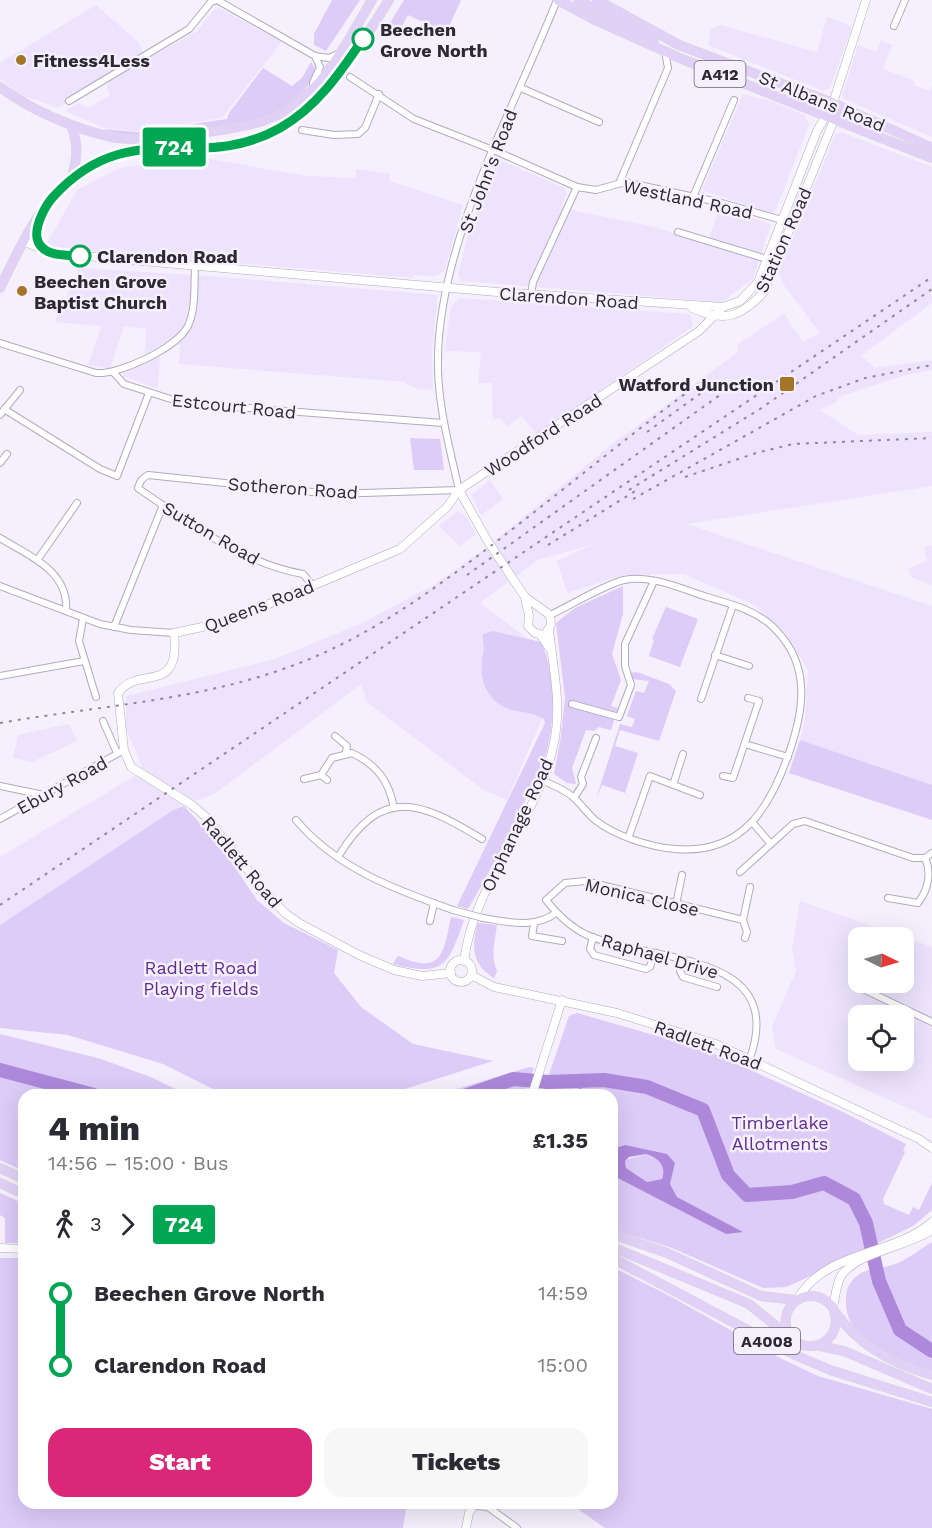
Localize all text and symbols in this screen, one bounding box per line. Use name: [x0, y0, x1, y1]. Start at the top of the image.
place label: Beechen Grove North: [380, 19, 488, 61]
marker: Beechen Grove North: [352, 28, 374, 50]
place label: Fitness4Less: [33, 50, 150, 71]
marker: Fitness4Less: [14, 53, 28, 67]
road number: A412: [694, 61, 746, 87]
street label: St Albans Road: [756, 66, 888, 136]
street label: St John's Road: [455, 106, 521, 236]
line badge: 724: [140, 128, 208, 166]
text: 724: [155, 135, 193, 160]
street label: Westland Road: [621, 175, 755, 223]
street label: Station Road: [750, 184, 816, 296]
marker: Clarendon Road: [69, 245, 91, 267]
place label: Clarendon Road: [97, 246, 238, 267]
place label: Beechen Grove Baptist Church: [34, 271, 167, 313]
street label: Clarendon Road: [498, 283, 640, 313]
marker: Beechen Grove Baptist Church: [15, 284, 29, 298]
place label: Watford Junction: [618, 374, 774, 395]
marker: Watford Junction: [778, 375, 796, 393]
street label: Estcourt Road: [171, 389, 297, 423]
street label: Woodford Road: [480, 389, 606, 481]
street label: Sotheron Road: [227, 473, 359, 503]
street label: Sutton Road: [159, 497, 263, 569]
street label: Queens Road: [201, 575, 317, 637]
street label: Ebury Road: [13, 752, 111, 818]
street label: Orphanage Road: [477, 755, 557, 895]
street label: Radlett Road: [198, 812, 286, 912]
street label: Monica Close: [583, 874, 701, 920]
north arrow: [848, 927, 914, 993]
map controls: [848, 927, 914, 1071]
street label: Raphael Drive: [599, 929, 721, 983]
park label: Radlett Road Playing fields: [143, 957, 259, 999]
button: locate: [848, 1005, 914, 1071]
street label: Radlett Road: [651, 1016, 765, 1074]
text: 4 min: [48, 1109, 140, 1148]
park label: Timberlake Allotments: [731, 1112, 829, 1154]
text: £1.35: [533, 1128, 588, 1153]
text: 14:56 – 15:00 · Bus: [48, 1151, 229, 1175]
icon: walk: [48, 1208, 81, 1241]
icon: forward: [111, 1208, 144, 1241]
text: 3: [90, 1212, 102, 1236]
text: 724: [165, 1212, 203, 1237]
text: Beechen Grove North: [94, 1281, 325, 1306]
text: 14:59: [538, 1281, 588, 1305]
road number: A4008: [734, 1328, 800, 1354]
text: Clarendon Road: [94, 1353, 266, 1378]
text: 15:00: [538, 1353, 588, 1377]
button: Start: [48, 1428, 312, 1497]
button: Tickets: [324, 1428, 588, 1497]

